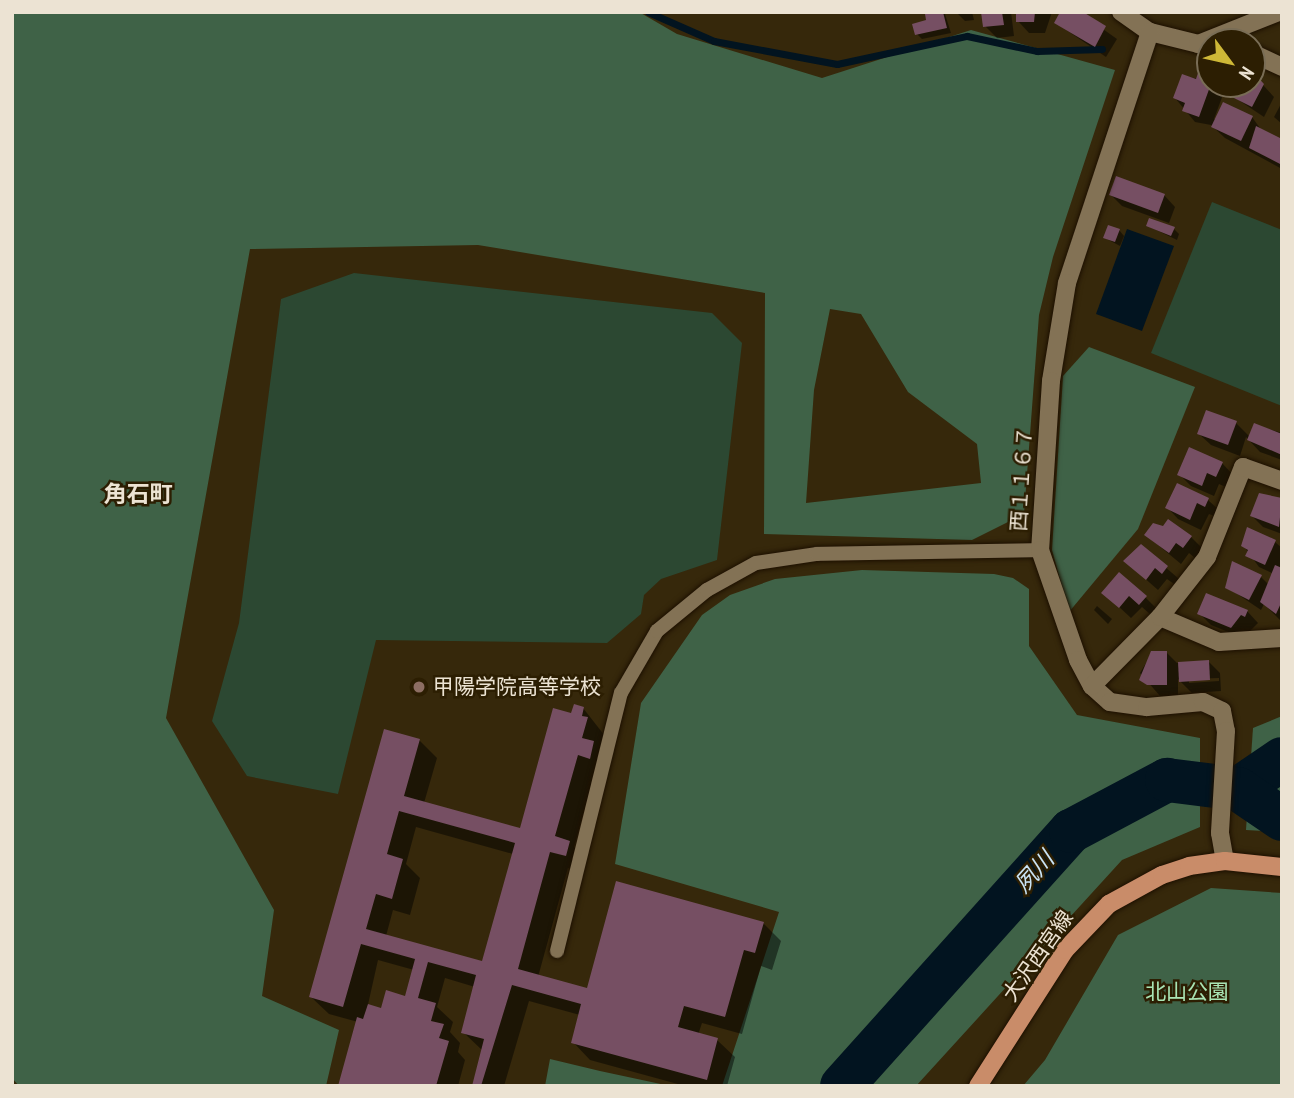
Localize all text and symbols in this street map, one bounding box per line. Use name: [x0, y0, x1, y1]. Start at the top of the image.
north arrow: [1196, 28, 1266, 98]
text: N: [1234, 63, 1260, 84]
street label: 西１１６７: [1006, 426, 1038, 532]
district label: 角石町: [104, 480, 172, 508]
place label: 甲陽学院高等学校: [433, 674, 601, 700]
marker: 甲陽学院高等学校: [411, 679, 427, 695]
water label: 夙川: [1008, 846, 1060, 898]
street label: 大沢西宮線: [998, 906, 1078, 1006]
park label: 北山公園: [1145, 979, 1229, 1005]

